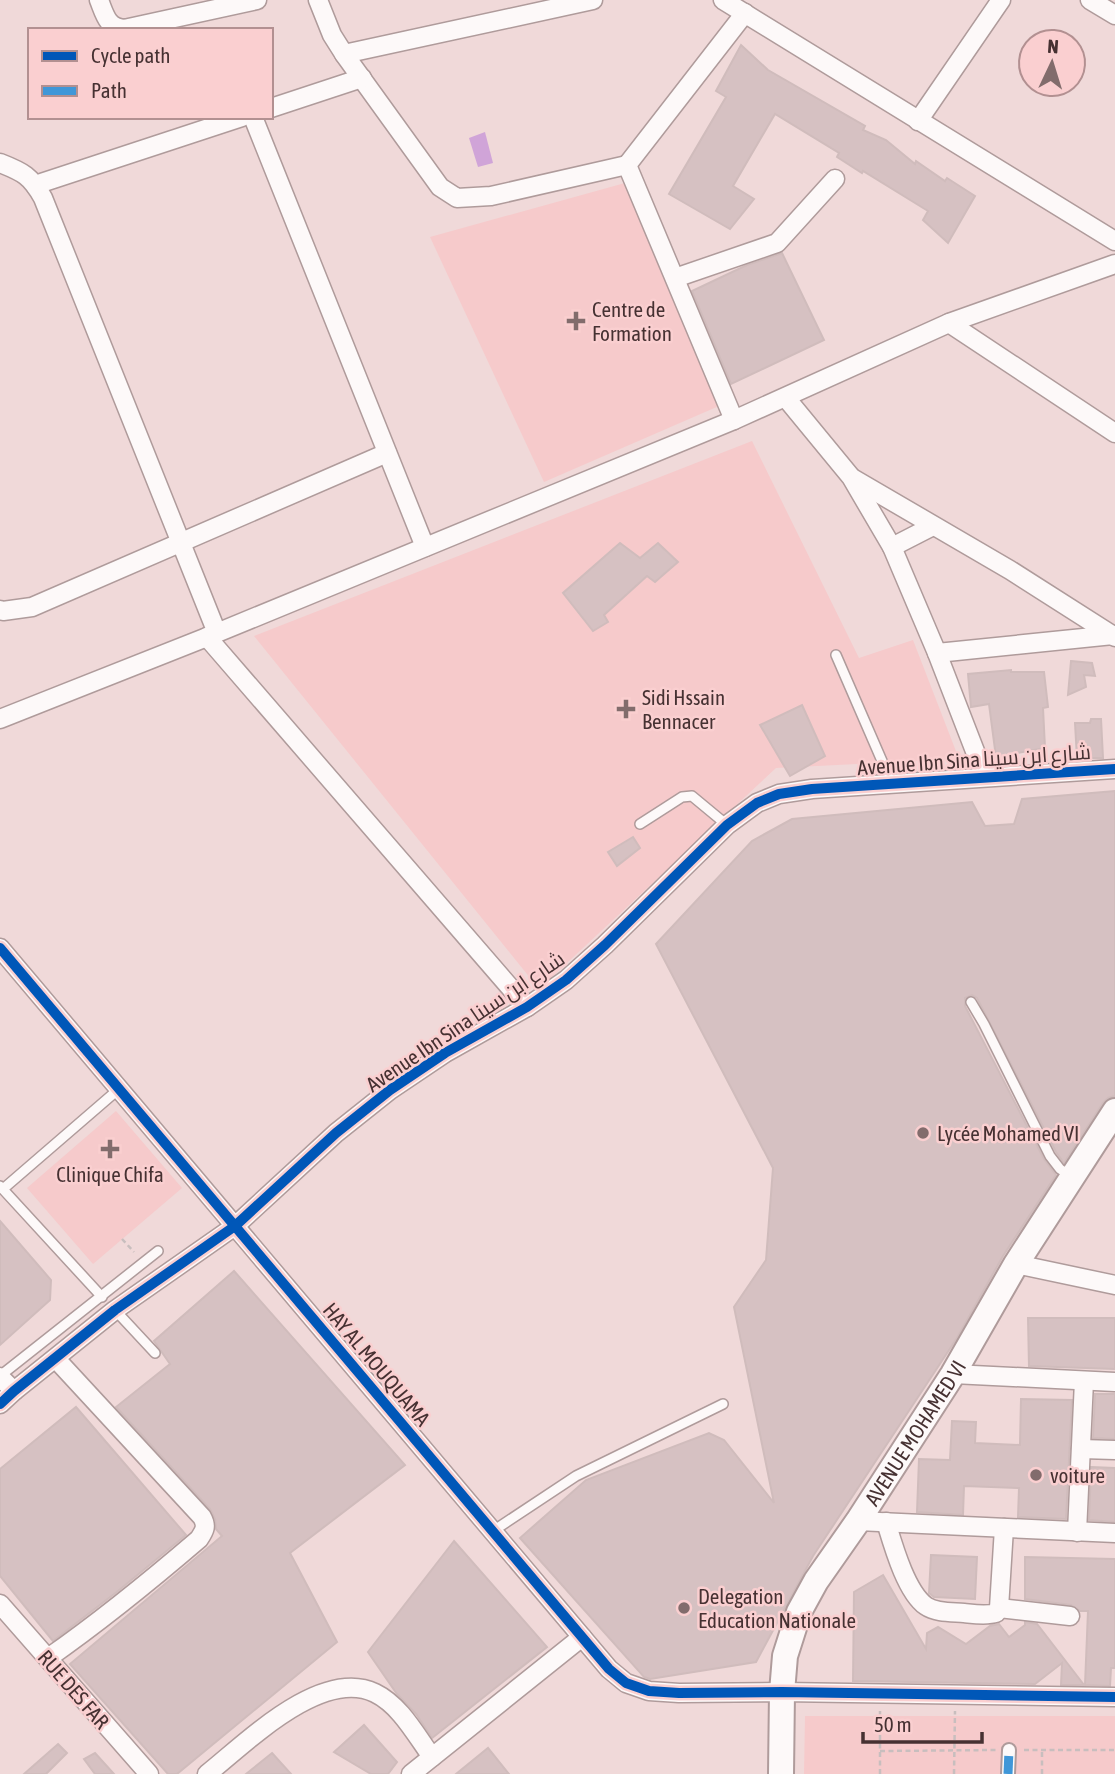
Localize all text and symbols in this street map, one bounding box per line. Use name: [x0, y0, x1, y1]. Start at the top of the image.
legend: [28, 28, 273, 119]
north arrow: [1017, 28, 1087, 98]
text: N: [1047, 35, 1060, 57]
text: Cycle path: [91, 43, 170, 67]
text: Path: [91, 78, 127, 102]
place label: Centre de Formation: [592, 297, 672, 345]
marker: Centre de Formation: [566, 311, 586, 331]
place label: Sidi Hssain Bennacer: [642, 685, 725, 733]
marker: Sidi Hssain Bennacer: [616, 699, 636, 719]
street label: Avenue Ibn Sina شارع ابن سينا: [856, 739, 1092, 782]
street label: Avenue Ibn Sina شارع ابن سينا: [361, 946, 570, 1099]
place label: Lycée Mohamed VI: [937, 1121, 1079, 1145]
marker: Lycée Mohamed VI: [915, 1125, 931, 1141]
marker: Clinique Chifa: [100, 1139, 120, 1159]
place label: Clinique Chifa: [56, 1162, 164, 1186]
street label: HAY AL MOUQUAMA: [319, 1298, 436, 1431]
street label: AVENUE MOHAMED VI: [859, 1356, 970, 1510]
place label: voiture: [1050, 1463, 1105, 1487]
marker: voiture: [1028, 1467, 1044, 1483]
place label: Delegation Education Nationale: [698, 1584, 856, 1632]
marker: Delegation Education Nationale: [676, 1600, 692, 1616]
street label: RUE DES FAR: [33, 1645, 115, 1733]
scale bar: [863, 1700, 982, 1744]
text: 50 m: [874, 1712, 912, 1736]

